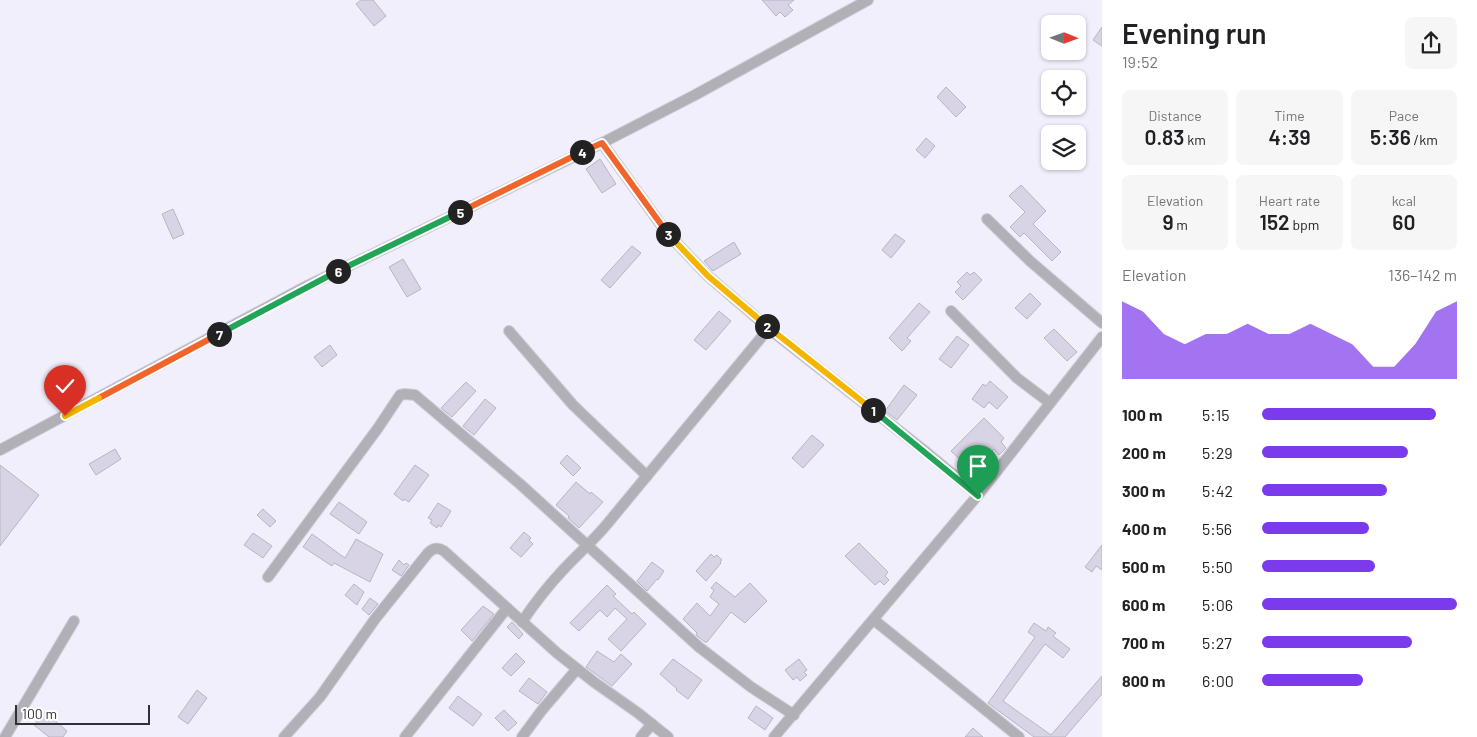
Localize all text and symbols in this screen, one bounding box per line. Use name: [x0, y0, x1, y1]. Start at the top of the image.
north arrow: [1041, 15, 1086, 60]
map controls: [1041, 15, 1086, 170]
text: Evening run: [1122, 16, 1267, 50]
button: share: [1405, 17, 1457, 69]
text: 19:52: [1122, 52, 1158, 71]
button: locate: [1041, 70, 1086, 115]
text: Distance: [1148, 107, 1202, 124]
text: Time: [1274, 107, 1305, 124]
text: Pace: [1389, 107, 1419, 124]
text: 0.83: [1144, 124, 1184, 149]
text: 4:39: [1269, 124, 1310, 149]
text: 5:36: [1370, 124, 1411, 149]
button: layers: [1041, 125, 1086, 170]
text: km: [1184, 131, 1206, 148]
text: /km: [1411, 131, 1438, 148]
pin: 4: [570, 140, 594, 164]
text: 4: [578, 144, 587, 161]
text: Elevation: [1147, 192, 1203, 209]
text: Heart rate: [1259, 192, 1320, 209]
text: kcal: [1392, 192, 1416, 209]
pin: 5: [448, 200, 472, 224]
text: 5: [457, 204, 464, 221]
text: 9: [1162, 209, 1174, 234]
text: 152: [1260, 209, 1290, 234]
text: 60: [1392, 209, 1415, 234]
text: m: [1174, 216, 1188, 233]
text: bpm: [1290, 216, 1319, 233]
pin: 3: [656, 222, 680, 246]
text: 3: [665, 226, 672, 243]
pin: 6: [326, 258, 350, 284]
text: 6: [335, 263, 342, 280]
text: Elevation: [1122, 265, 1186, 284]
text: 136–142 m: [1388, 265, 1457, 284]
pin: 2: [754, 314, 780, 338]
text: 2: [764, 318, 771, 335]
pin: 7: [206, 322, 232, 346]
text: 7: [216, 326, 223, 343]
pin: [44, 365, 86, 416]
icon: check: [51, 372, 79, 400]
pin: 1: [860, 398, 886, 422]
text: 1: [871, 402, 876, 419]
text: 100 m: [1122, 405, 1162, 424]
text: 5:15: [1202, 405, 1229, 424]
text: 200 m: [1122, 443, 1166, 462]
text: 5:29: [1202, 443, 1233, 462]
pin: [957, 445, 999, 496]
icon: arrive: [964, 452, 992, 480]
text: 300 m: [1122, 481, 1165, 500]
text: 5:42: [1202, 481, 1233, 500]
text: 400 m: [1122, 519, 1166, 538]
text: 5:56: [1202, 519, 1232, 538]
text: 500 m: [1122, 557, 1165, 576]
text: 5:50: [1202, 557, 1233, 576]
text: 600 m: [1122, 595, 1165, 614]
text: 5:06: [1202, 595, 1233, 614]
text: 700 m: [1122, 633, 1165, 652]
text: 5:27: [1202, 633, 1232, 652]
text: 800 m: [1122, 671, 1165, 690]
text: 6:00: [1202, 671, 1234, 690]
scale bar: [15, 702, 150, 725]
text: 100 m: [22, 705, 57, 722]

